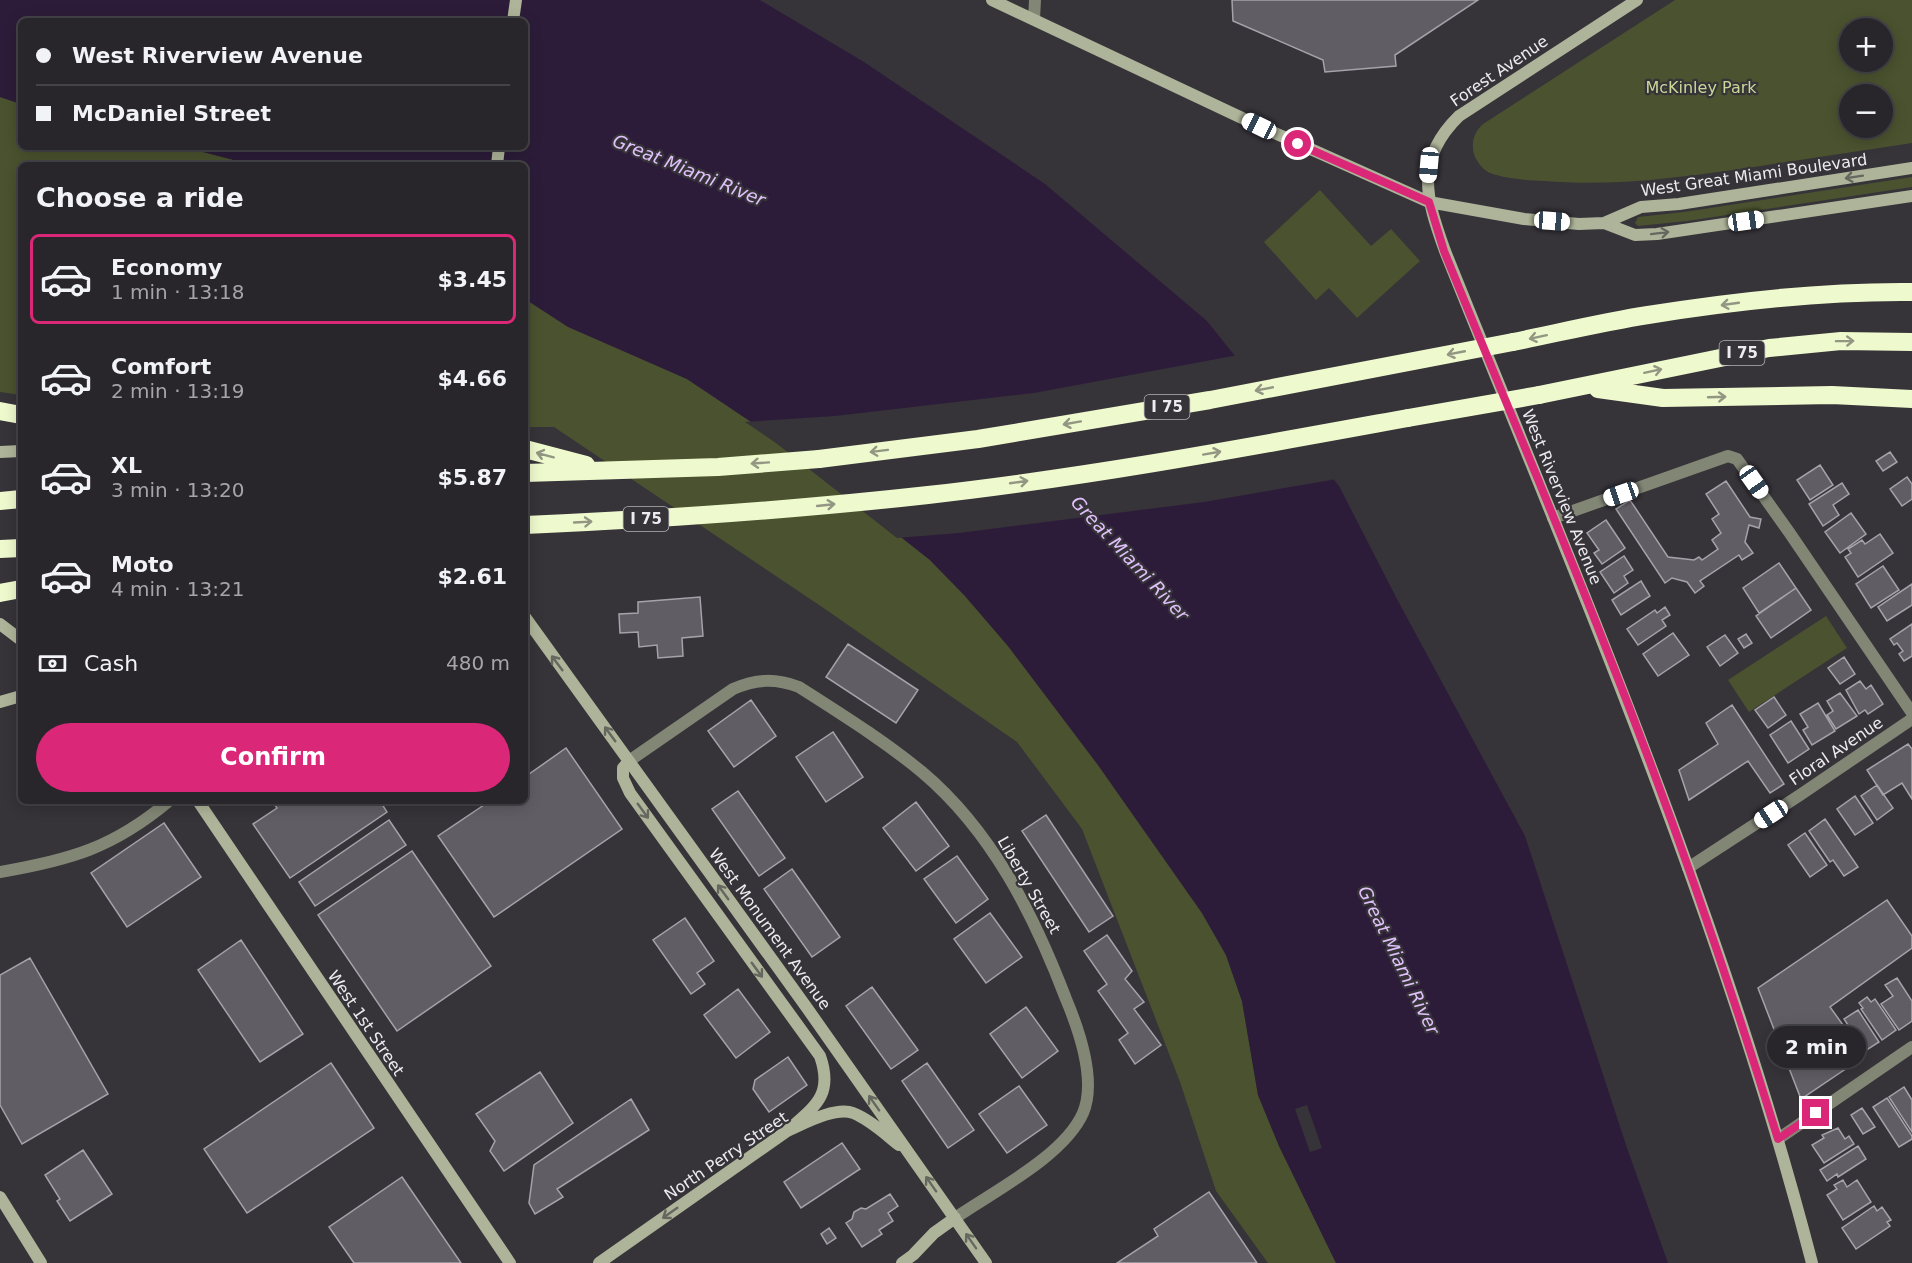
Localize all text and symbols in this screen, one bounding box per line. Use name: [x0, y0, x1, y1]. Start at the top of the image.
map controls: [1839, 18, 1893, 138]
button: +: [1839, 18, 1893, 72]
street label: Forest Avenue: [1447, 31, 1551, 111]
text: West Riverview Avenue: [72, 43, 363, 68]
park label: McKinley Park: [1645, 78, 1757, 97]
button: −: [1839, 84, 1893, 138]
text: McDaniel Street: [72, 101, 271, 126]
car: [1239, 110, 1279, 142]
water label: Great Miami River: [610, 130, 770, 211]
route start: [1284, 130, 1311, 157]
car: [1418, 146, 1440, 184]
street label: West Great Miami Boulevard: [1640, 150, 1868, 200]
one-way arrow: [1845, 172, 1865, 183]
text: Choose a ride: [36, 182, 244, 213]
car: [1727, 210, 1765, 232]
car: [1533, 211, 1571, 231]
one-way arrow: [1650, 228, 1670, 239]
icon: car: [39, 252, 93, 306]
text: Economy: [111, 255, 222, 280]
text: $3.45: [437, 267, 507, 292]
text: 1 min · 13:18: [111, 280, 245, 304]
one-way arrow: [1721, 298, 1741, 309]
one-way arrow: [1529, 332, 1548, 343]
one-way arrow: [1835, 335, 1854, 347]
road number: I 75: [1720, 341, 1764, 365]
one-way arrow: [1446, 348, 1466, 359]
icon: car: [39, 351, 93, 405]
text: Comfort: [111, 354, 211, 379]
one-way arrow: [1643, 365, 1662, 377]
text: $4.66: [437, 366, 507, 391]
text: 2 min · 13:19: [111, 379, 245, 403]
one-way arrow: [1255, 384, 1274, 395]
one-way arrow: [1706, 392, 1726, 403]
road number: I 75: [1144, 395, 1190, 419]
street label: West Riverview Avenue: [1518, 407, 1606, 587]
one-way arrow: [1063, 418, 1082, 429]
one-way arrow: [870, 446, 890, 457]
one-way arrow: [1202, 447, 1221, 458]
one-way arrow: [536, 448, 555, 460]
icon: car: [39, 450, 93, 504]
text: XL: [111, 453, 142, 478]
one-way arrow: [751, 458, 771, 469]
car: [1736, 462, 1772, 502]
text: $5.87: [437, 465, 507, 490]
one-way arrow: [1009, 477, 1029, 488]
text: 3 min · 13:20: [111, 478, 245, 502]
car: [1601, 480, 1641, 508]
water label: Great Miami River: [1067, 491, 1194, 626]
one-way arrow: [815, 499, 835, 510]
road number: I 75: [624, 507, 668, 531]
one-way arrow: [573, 516, 593, 527]
icon: car: [39, 549, 93, 603]
text: Moto: [111, 552, 174, 577]
text: $2.61: [437, 564, 507, 589]
text: 4 min · 13:21: [111, 577, 245, 601]
icon: cash: [36, 647, 69, 680]
text: Cash: [84, 651, 138, 676]
text: 480 m: [446, 651, 510, 675]
one-way arrow: [551, 655, 564, 671]
street label: Floral Avenue: [1786, 713, 1886, 789]
button: Confirm: [36, 723, 510, 792]
one-way arrow: [604, 727, 616, 743]
car: [1751, 797, 1791, 831]
one-way arrow: [637, 803, 649, 819]
street label: Liberty Street: [993, 833, 1065, 937]
street label: West Monument Avenue: [705, 845, 835, 1013]
water label: Great Miami River: [1354, 882, 1445, 1039]
one-way arrow: [717, 885, 730, 901]
one-way arrow: [750, 961, 763, 977]
street label: West 1st Street: [324, 967, 408, 1079]
callout: 2 min: [1766, 1026, 1866, 1068]
text: 2 min: [1785, 1035, 1848, 1059]
one-way arrow: [868, 1095, 880, 1111]
route end: [1802, 1099, 1829, 1126]
street label: North Perry Street: [661, 1108, 791, 1204]
one-way arrow: [925, 1177, 937, 1193]
one-way arrow: [663, 1207, 679, 1219]
one-way arrow: [965, 1233, 977, 1249]

